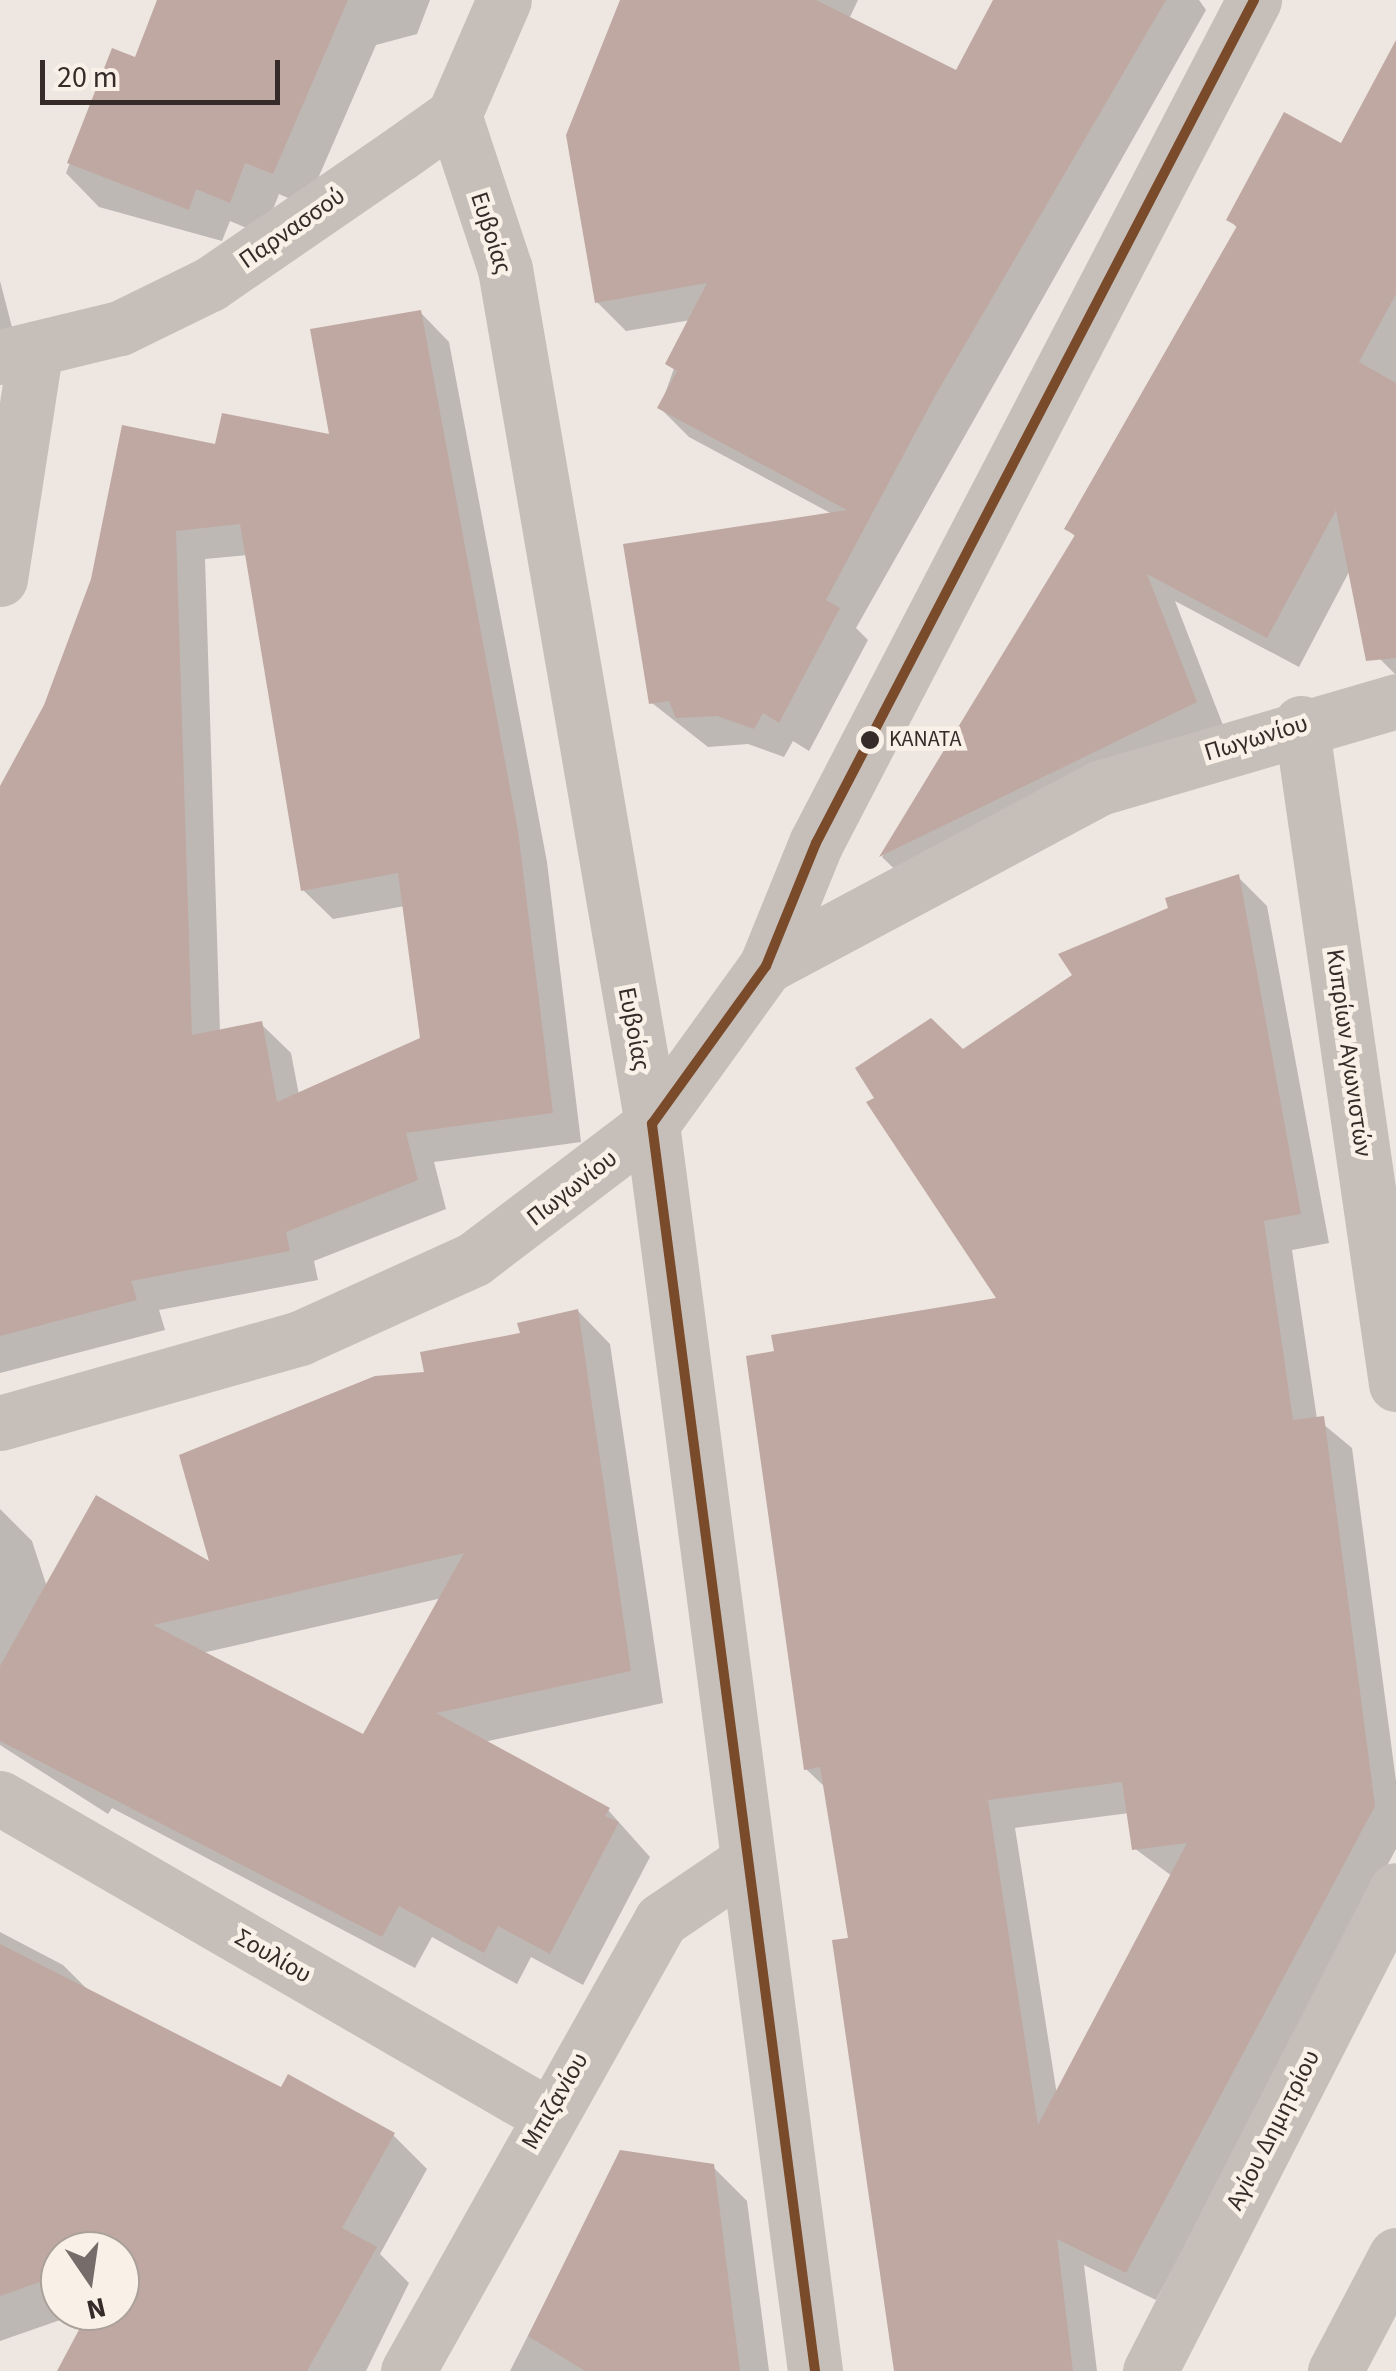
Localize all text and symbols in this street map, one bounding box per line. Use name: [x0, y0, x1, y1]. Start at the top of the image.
scale bar: [45, 40, 285, 102]
text: 20 m: [57, 56, 118, 99]
street label: Παρνασσού: [233, 181, 351, 275]
street label: Ευβοίας: [464, 188, 518, 278]
street label: Πωγωνίου: [1201, 708, 1311, 768]
place label: ΚΑΝΑΤΑ: [889, 727, 961, 753]
marker: ΚΑΝΑΤΑ: [860, 730, 880, 750]
street label: Κυπρίων Αγωνιστών: [1320, 947, 1378, 1159]
street label: Ευβοίας: [611, 985, 657, 1073]
street label: Πωγωνίου: [521, 1143, 623, 1233]
street label: Σουλίου: [229, 1922, 317, 1990]
street label: Αγίου Δημητρίου: [1220, 2045, 1326, 2215]
street label: Μπιζανίου: [515, 2047, 595, 2155]
north arrow: [40, 2231, 140, 2331]
text: N: [83, 2287, 110, 2330]

